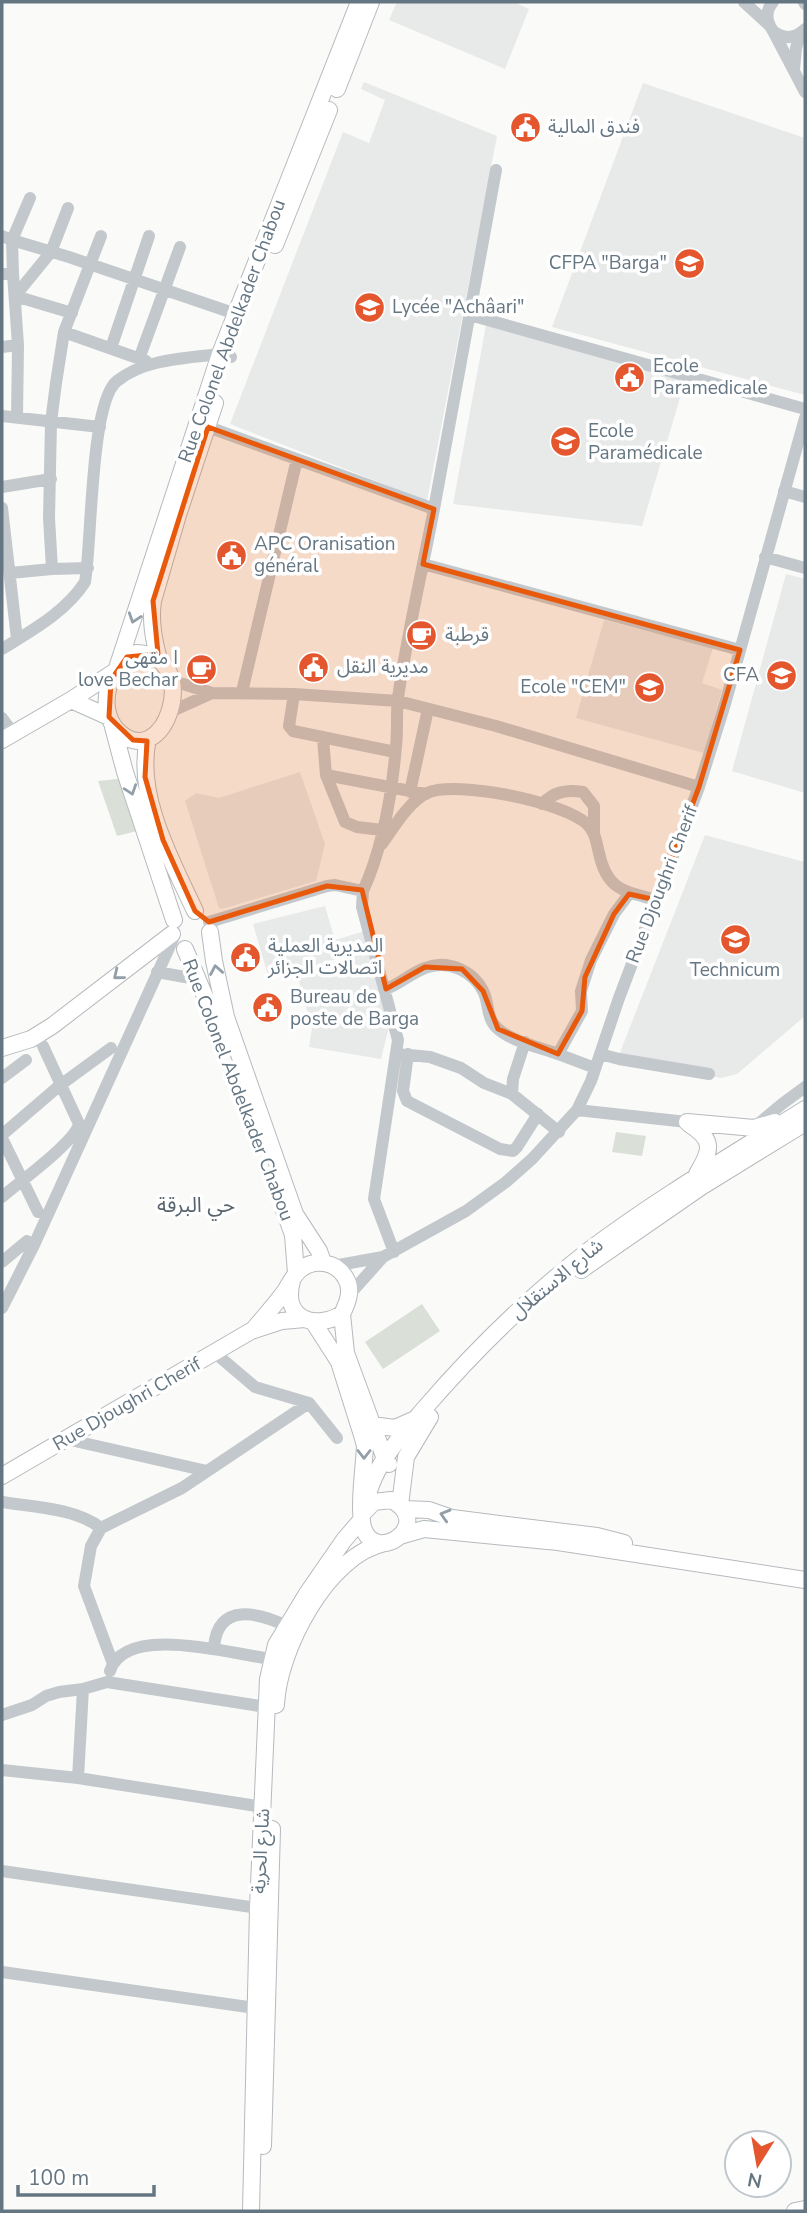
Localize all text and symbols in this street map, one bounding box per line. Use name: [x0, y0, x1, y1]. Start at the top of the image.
public building icon: فندق المالية: [508, 110, 542, 144]
place label: فندق المالية: [548, 114, 640, 140]
street label: Rue Colonel Abdelkader Chabou: [172, 196, 292, 466]
school or university icon: CFPA "Barga": [673, 246, 707, 280]
place label: CFPA "Barga": [549, 250, 667, 276]
school or university icon: Lycée "Achâari": [352, 290, 386, 324]
place label: Lycée "Achâari": [392, 294, 524, 320]
place label: Ecole Paramedicale: [653, 353, 768, 401]
public building icon: Ecole Paramedicale: [613, 360, 647, 394]
place label: Ecole Paramédicale: [588, 418, 703, 466]
school or university icon: Ecole Paramédicale: [548, 425, 582, 459]
place label: APC Oranisation général: [254, 531, 396, 579]
public building icon: APC Oranisation général: [214, 538, 248, 572]
one-way arrow: [128, 611, 142, 624]
cafe icon: قرطبة: [405, 618, 439, 652]
place label: قرطبة: [445, 622, 489, 648]
place label: مقهى I love Bechar: [78, 645, 178, 693]
public building icon: مديرية النقل: [297, 650, 331, 684]
cafe icon: مقهى I love Bechar: [184, 652, 218, 686]
place label: مديرية النقل: [337, 654, 429, 680]
school or university icon: CFA: [765, 658, 799, 692]
place label: CFA: [723, 662, 759, 688]
school or university icon: Ecole "CEM": [632, 670, 666, 704]
place label: Ecole "CEM": [520, 674, 626, 700]
one-way arrow: [123, 784, 137, 796]
street label: Rue Djoughri Cherif: [620, 801, 704, 967]
school or university icon: Technicum: [718, 922, 752, 956]
place label: المديرية العملية اتصالات الجزائر: [267, 933, 383, 981]
public building icon: المديرية العملية اتصالات الجزائر: [228, 940, 262, 974]
street label: Rue Colonel Abdelkader Chabou: [176, 955, 300, 1225]
place label: Technicum: [690, 957, 780, 983]
one-way arrow: [209, 964, 224, 976]
one-way arrow: [114, 967, 126, 980]
place label: Bureau de poste de Barga: [290, 984, 419, 1032]
public building icon: Bureau de poste de Barga: [250, 991, 284, 1025]
district label: حي البرقة: [157, 1191, 235, 1221]
street label: شارع الاستقلال: [505, 1233, 609, 1325]
street label: Rue Djoughri Cherif: [48, 1351, 207, 1457]
one-way arrow: [356, 1449, 372, 1459]
one-way arrow: [439, 1509, 451, 1524]
street label: شارع الحرية: [246, 1808, 276, 1894]
north arrow: [723, 2129, 793, 2199]
scale bar: [18, 2154, 154, 2198]
text: 100 m: [28, 2164, 89, 2192]
text: N: [745, 2166, 764, 2194]

